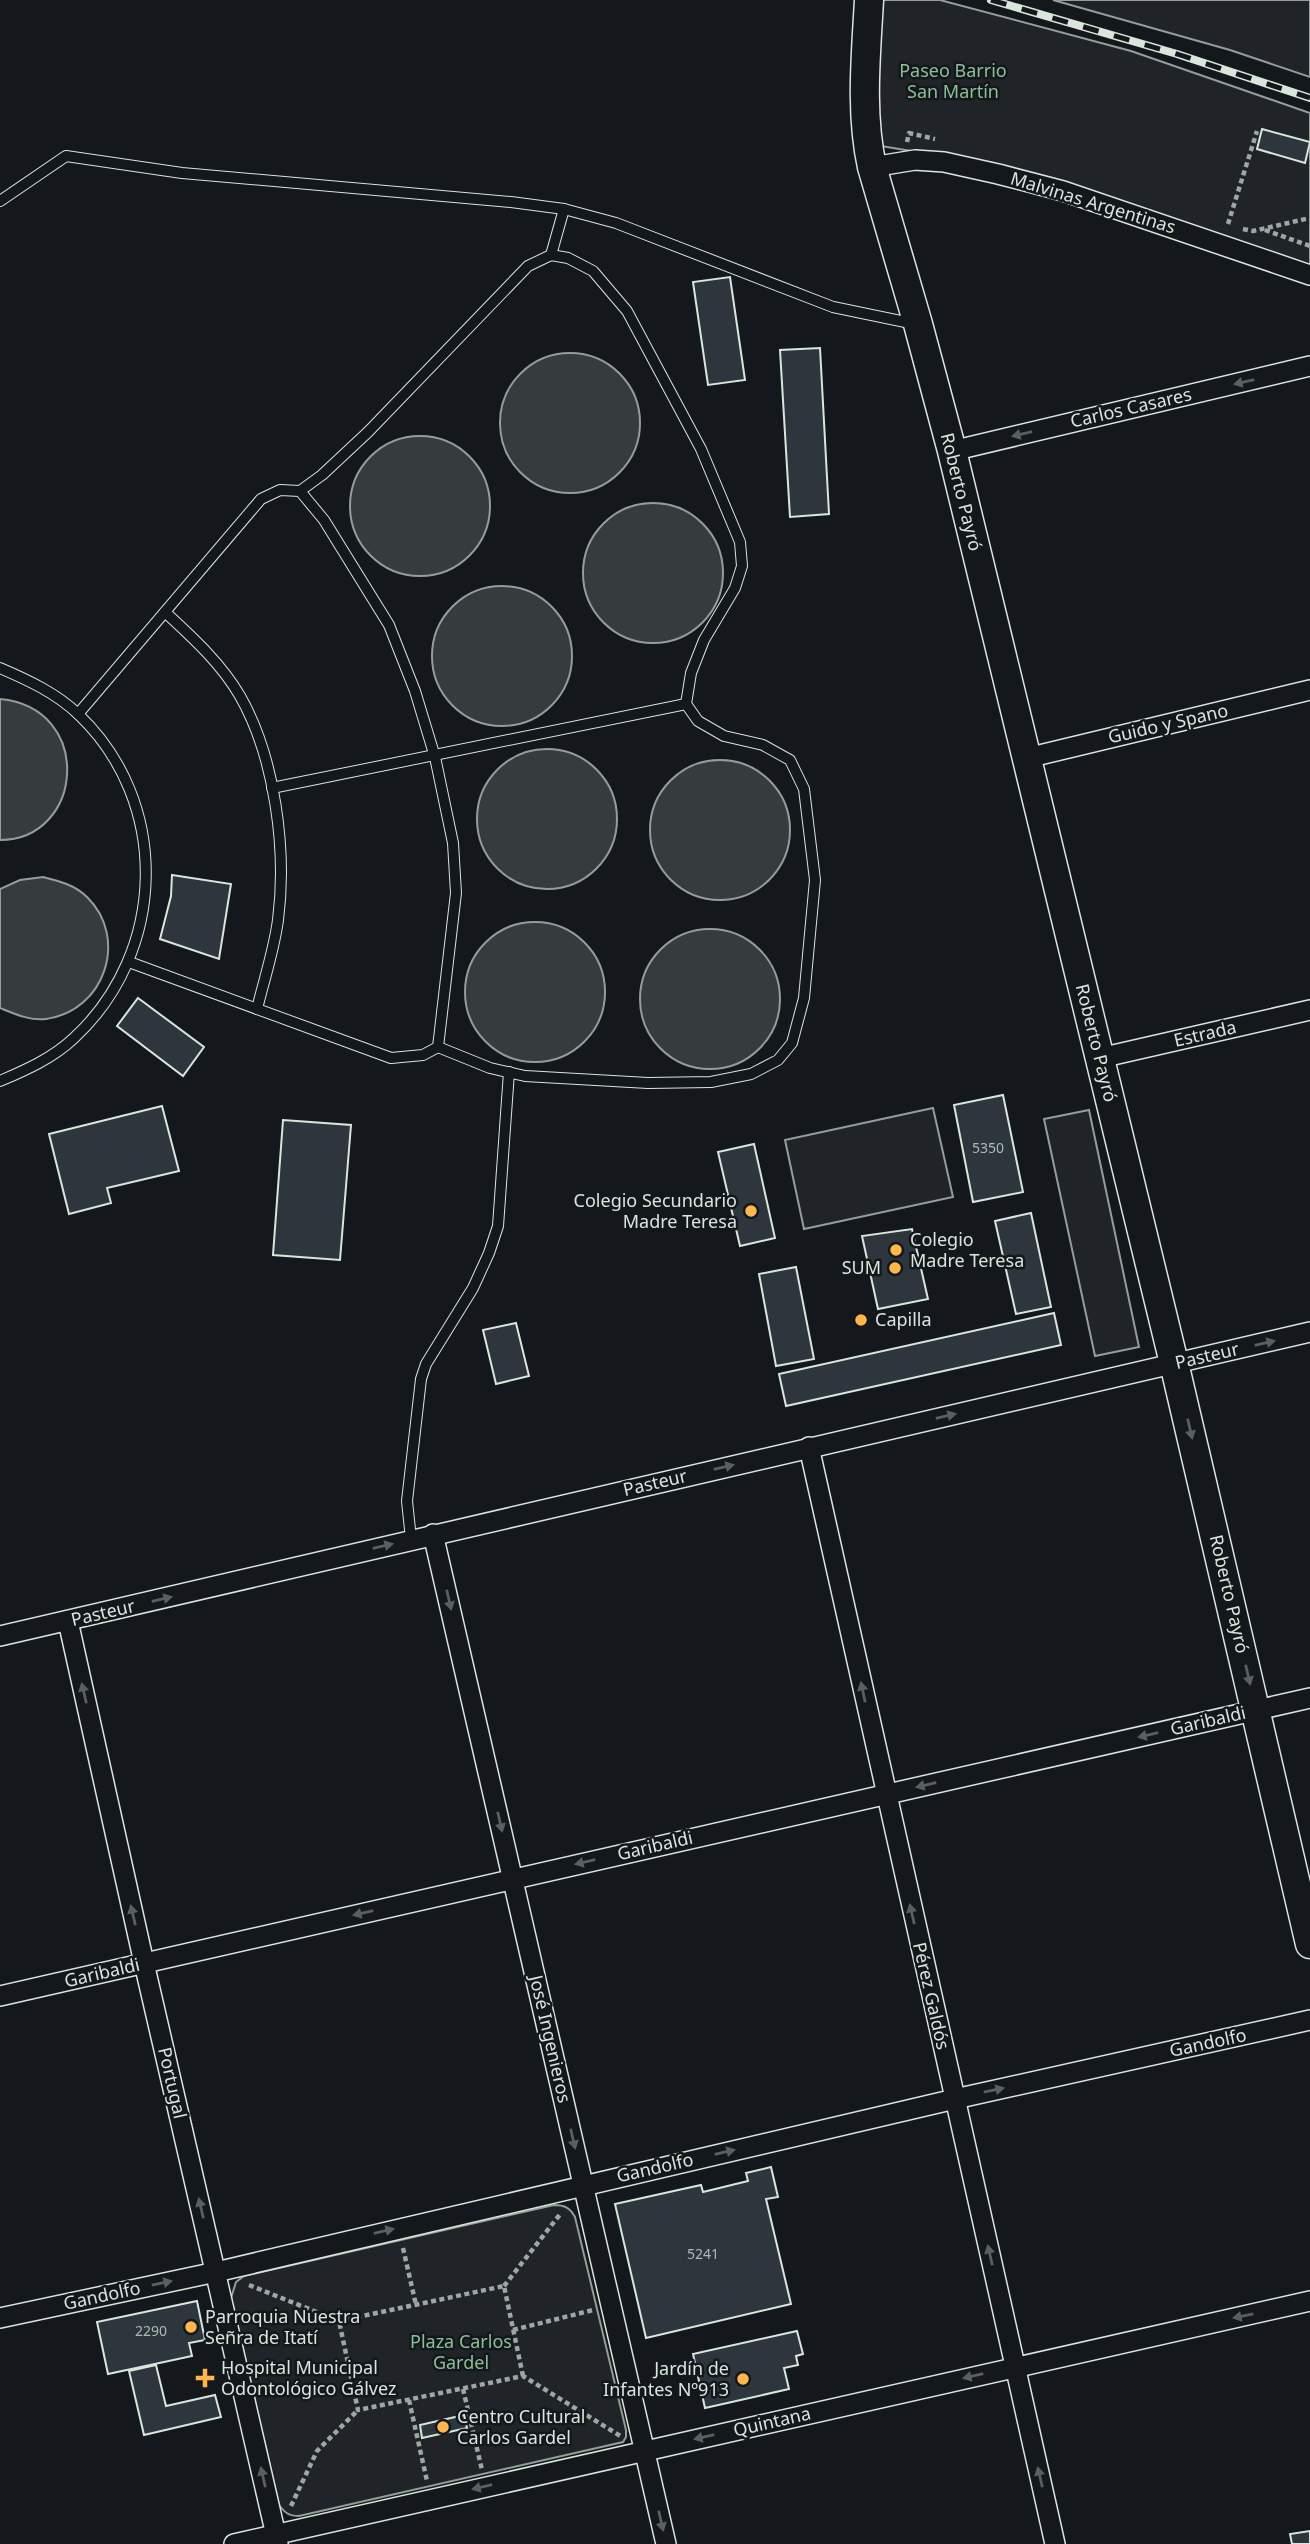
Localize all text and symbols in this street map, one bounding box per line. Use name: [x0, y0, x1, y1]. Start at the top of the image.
park label: Paseo Barrio San Martín: [899, 58, 1007, 103]
street label: Malvinas Argentinas: [1008, 166, 1179, 239]
one-way arrow: [1233, 376, 1255, 387]
street label: Carlos Casares: [1068, 381, 1194, 433]
one-way arrow: [1011, 429, 1033, 440]
street label: Roberto Payró: [936, 430, 988, 553]
street label: Guido y Spano: [1105, 698, 1230, 748]
street label: Roberto Payró: [1071, 981, 1123, 1104]
street label: Estrada: [1171, 1014, 1238, 1052]
house number: 5350: [972, 1138, 1004, 1157]
place label: Colegio Secundario Madre Teresa: [574, 1188, 737, 1233]
marker: Colegio Secundario Madre Teresa: [743, 1203, 759, 1219]
place label: Colegio Madre Teresa: [910, 1227, 1024, 1272]
marker: Colegio Madre Teresa: [888, 1242, 904, 1258]
place label: SUM: [842, 1255, 881, 1279]
marker: SUM: [887, 1260, 903, 1276]
place label: Capilla: [875, 1307, 932, 1331]
marker: Capilla: [853, 1312, 869, 1328]
street label: Pasteur: [1172, 1336, 1242, 1374]
one-way arrow: [1254, 1337, 1276, 1348]
one-way arrow: [935, 1410, 957, 1421]
one-way arrow: [1185, 1418, 1196, 1440]
one-way arrow: [713, 1461, 735, 1472]
street label: Pasteur: [620, 1463, 690, 1501]
street label: Roberto Payró: [1205, 1532, 1255, 1655]
one-way arrow: [372, 1540, 394, 1551]
one-way arrow: [443, 1590, 454, 1612]
street label: Pasteur: [68, 1593, 138, 1631]
one-way arrow: [151, 1593, 173, 1604]
one-way arrow: [1242, 1664, 1253, 1686]
one-way arrow: [857, 1681, 868, 1703]
one-way arrow: [78, 1682, 89, 1704]
street label: Garibaldi: [1168, 1700, 1248, 1740]
one-way arrow: [1137, 1729, 1159, 1740]
one-way arrow: [915, 1780, 937, 1791]
one-way arrow: [494, 1811, 505, 1833]
street label: Garibaldi: [615, 1825, 695, 1865]
one-way arrow: [574, 1857, 596, 1868]
one-way arrow: [907, 1903, 918, 1925]
one-way arrow: [128, 1904, 139, 1926]
one-way arrow: [352, 1907, 374, 1918]
street label: Pérez Galdós: [908, 1940, 956, 2052]
street label: Garibaldi: [62, 1952, 142, 1992]
street label: José Ingenieros: [524, 1971, 577, 2105]
street label: Gandolfo: [1167, 2022, 1248, 2062]
street label: Portugal: [153, 2045, 193, 2121]
one-way arrow: [983, 2084, 1005, 2095]
one-way arrow: [568, 2128, 579, 2150]
one-way arrow: [714, 2146, 736, 2157]
street label: Gandolfo: [614, 2147, 695, 2187]
one-way arrow: [195, 2197, 206, 2219]
one-way arrow: [373, 2226, 395, 2237]
house number: 5241: [687, 2244, 719, 2263]
one-way arrow: [984, 2244, 995, 2266]
street label: Gandolfo: [61, 2275, 142, 2315]
one-way arrow: [152, 2278, 174, 2289]
place label: Parroquia Nuestra Señra de Itatí: [205, 2304, 360, 2349]
one-way arrow: [1232, 2311, 1254, 2322]
marker: Parroquia Nuestra Señra de Itatí: [183, 2319, 199, 2335]
house number: 2290: [135, 2321, 167, 2340]
park label: Plaza Carlos Gardel: [410, 2329, 512, 2374]
place label: Hospital Municipal Odontológico Gálvez: [221, 2355, 396, 2400]
place label: Jardín de Infantes Nº913: [603, 2356, 729, 2401]
marker: Hospital Municipal Odontológico Gálvez: [195, 2368, 215, 2388]
marker: Jardín de Infantes Nº913: [735, 2371, 751, 2387]
one-way arrow: [962, 2371, 984, 2382]
street label: Quintana: [731, 2400, 813, 2442]
place label: Centro Cultural Carlos Gardel: [457, 2404, 585, 2449]
marker: Centro Cultural Carlos Gardel: [435, 2419, 451, 2435]
one-way arrow: [693, 2432, 715, 2443]
one-way arrow: [257, 2466, 268, 2488]
one-way arrow: [1034, 2466, 1045, 2488]
one-way arrow: [471, 2482, 493, 2493]
one-way arrow: [655, 2510, 666, 2532]

